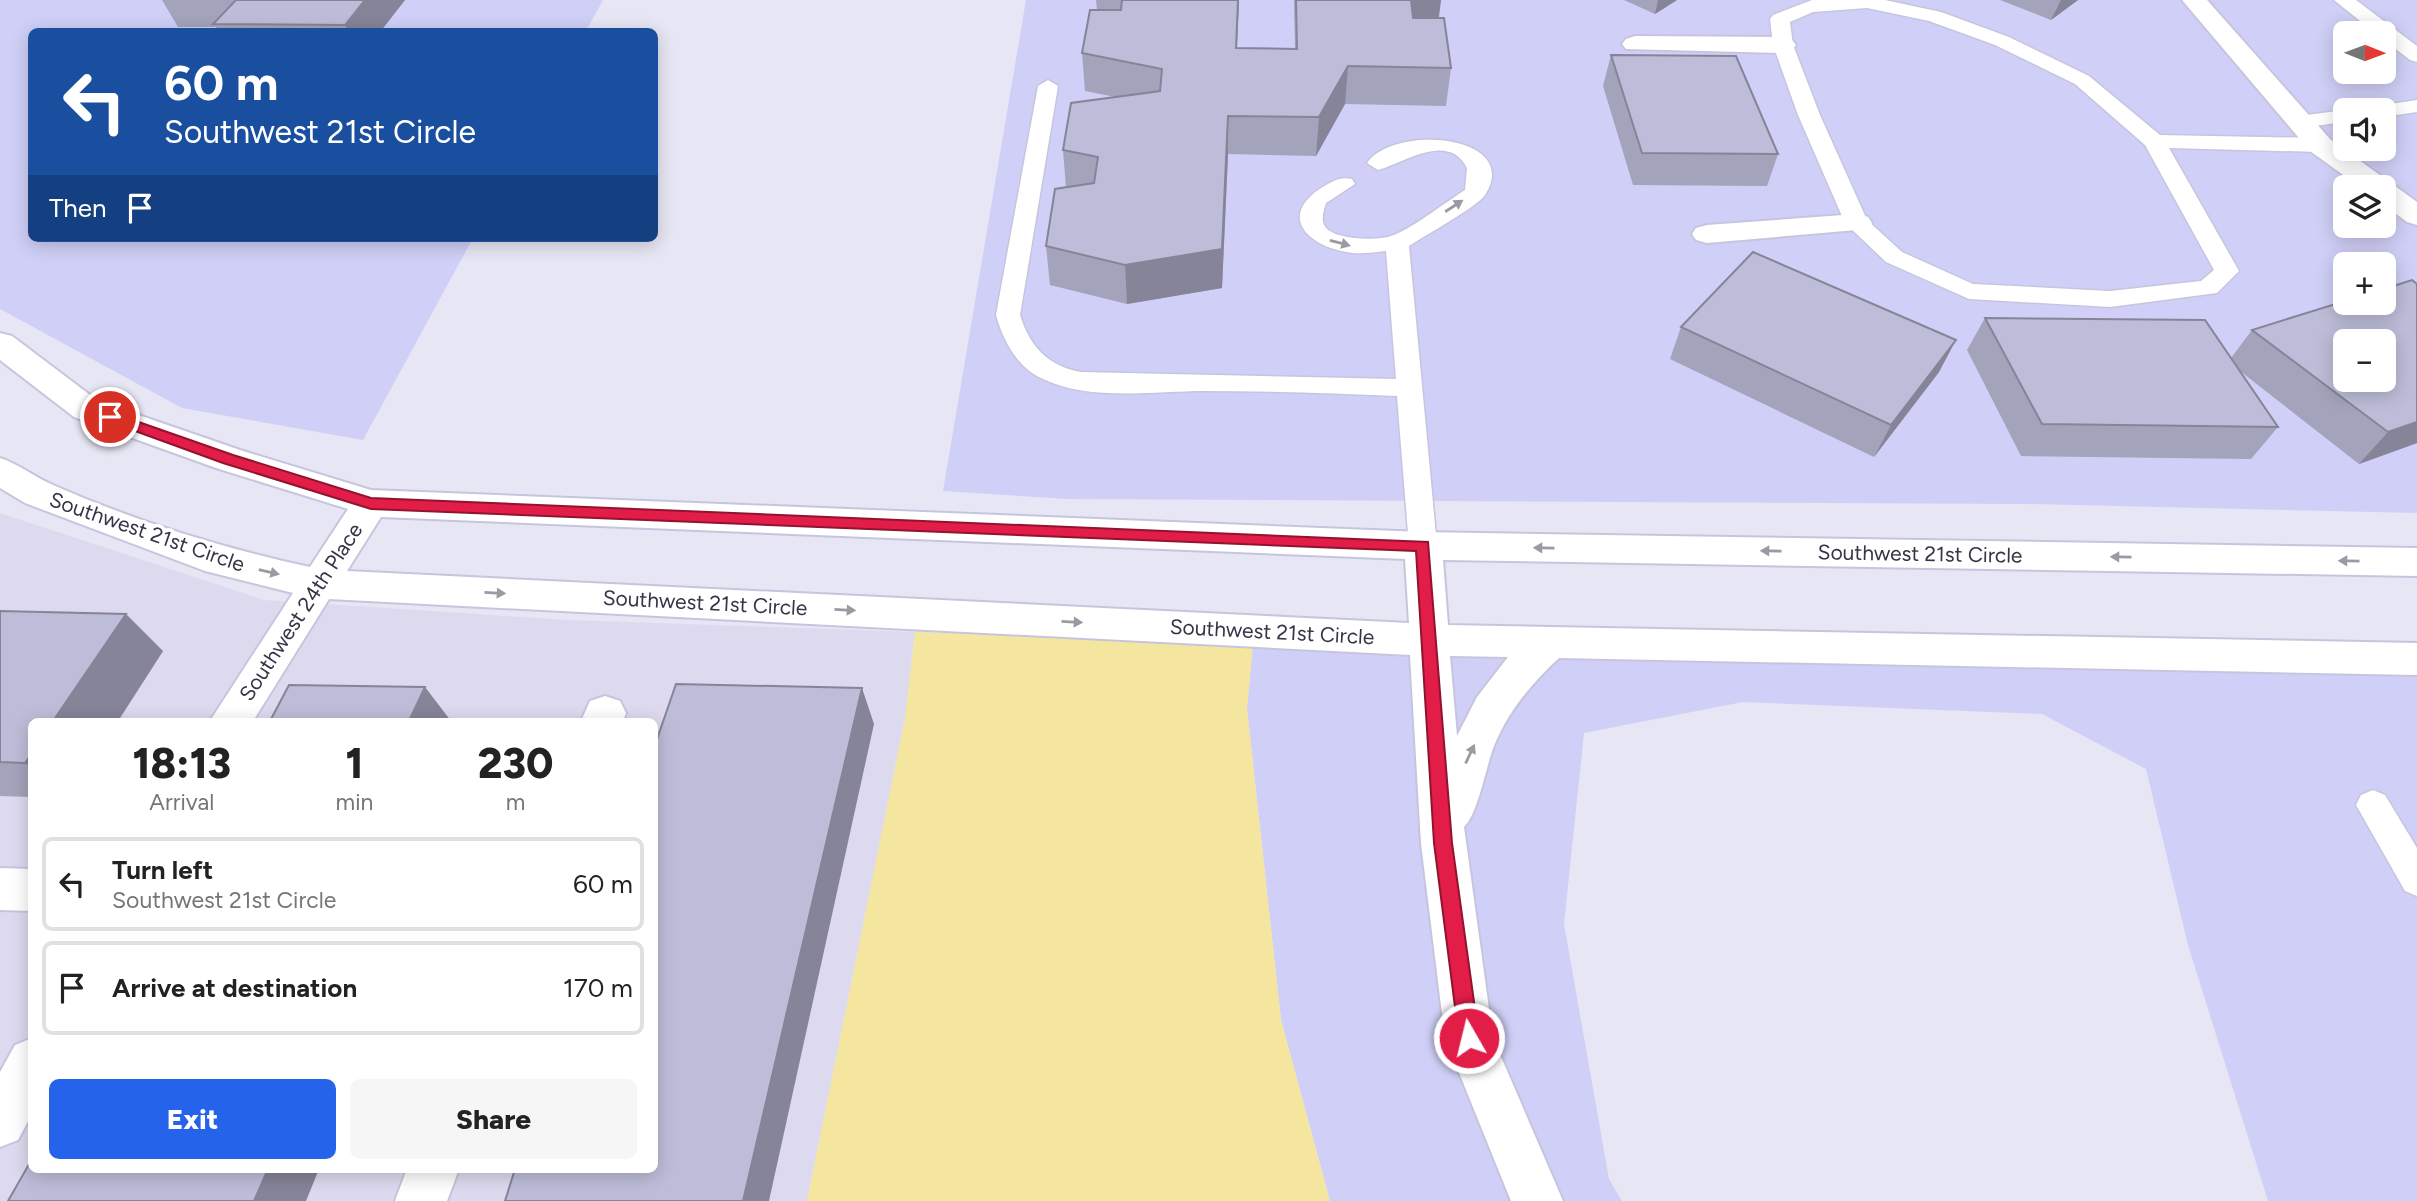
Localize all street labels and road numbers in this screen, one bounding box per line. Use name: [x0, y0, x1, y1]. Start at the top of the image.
street label: Southwest 21st Circle: [46, 486, 248, 577]
street label: Southwest 24th Place: [234, 518, 367, 705]
street label: Southwest 21st Circle: [1817, 539, 2023, 568]
street label: Southwest 21st Circle: [602, 585, 808, 620]
street label: Southwest 21st Circle: [1169, 614, 1375, 649]

